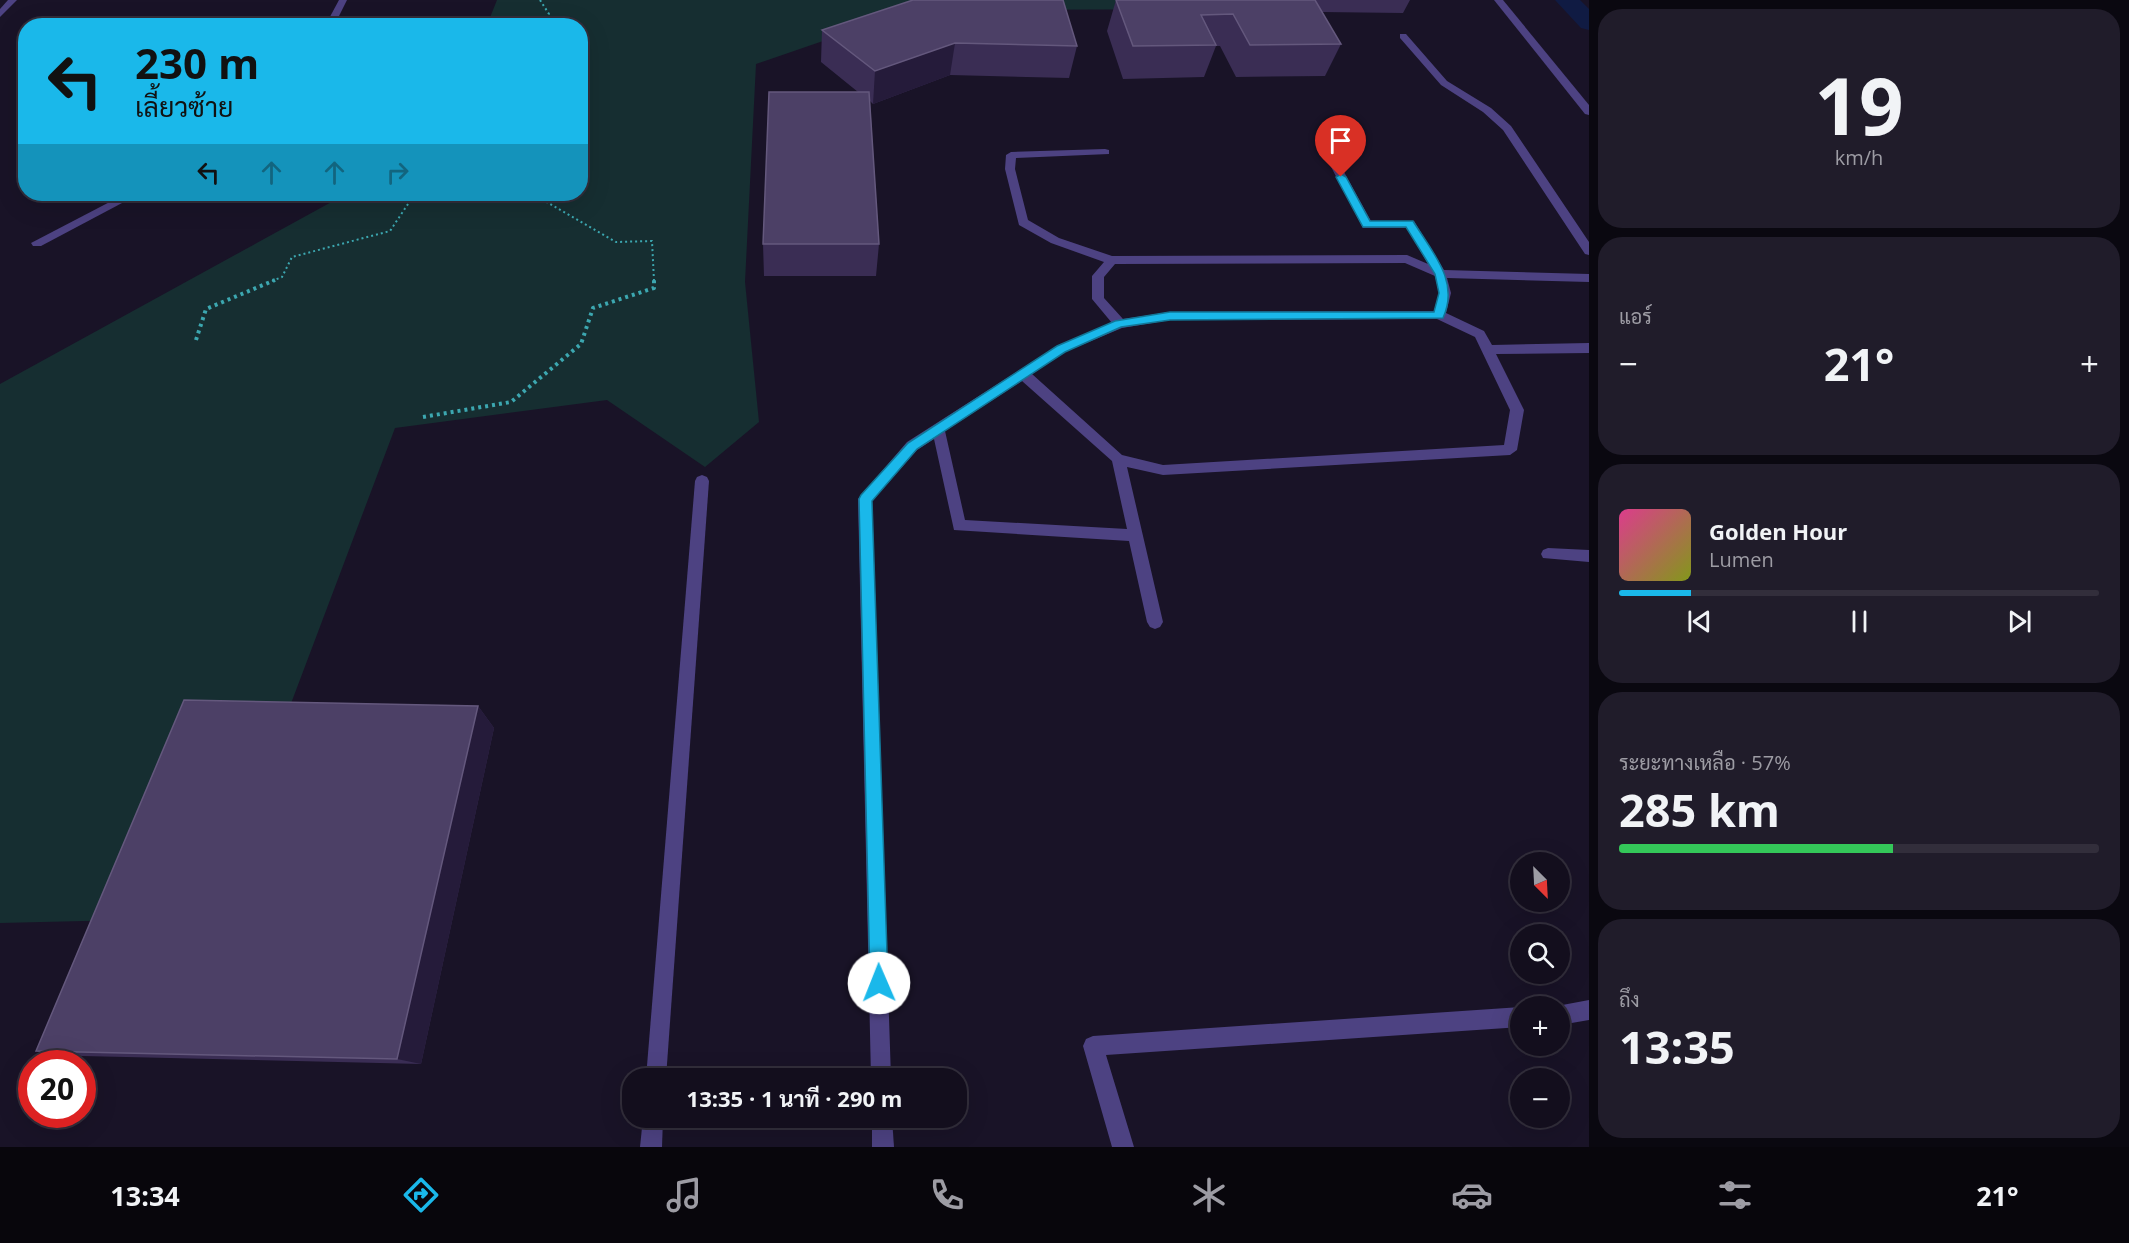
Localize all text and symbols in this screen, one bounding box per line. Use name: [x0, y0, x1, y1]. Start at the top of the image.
text: 230 m: [135, 34, 259, 91]
icon: left: [36, 42, 114, 120]
text: 19: [1814, 52, 1904, 158]
text: เลี้ยวซ้าย: [135, 88, 233, 125]
pin: [1315, 115, 1366, 177]
icon: arrive: [1324, 124, 1357, 157]
text: km/h: [1835, 144, 1883, 171]
icon: left: [192, 156, 225, 189]
icon: ahead: [255, 156, 288, 189]
icon: ahead: [318, 156, 351, 189]
icon: right: [381, 156, 414, 189]
text: แอร์: [1619, 303, 1652, 330]
text: 21°: [1824, 333, 1894, 394]
text: −: [1619, 341, 1638, 386]
text: +: [2080, 341, 2099, 386]
text: Golden Hour: [1709, 516, 1847, 546]
text: Lumen: [1709, 546, 1774, 573]
icon: previous: [1683, 605, 1716, 638]
icon: pause: [1843, 605, 1876, 638]
icon: next: [2003, 605, 2036, 638]
text: ระยะทางเหลือ · 57%: [1619, 749, 1791, 776]
text: 285 km: [1619, 779, 1780, 840]
north arrow: [1510, 852, 1570, 912]
map controls: [1510, 852, 1570, 1128]
button: search: [1510, 924, 1570, 984]
position arrow: [847, 951, 911, 1015]
text: ถึง: [1619, 986, 1640, 1013]
button: +: [1510, 996, 1570, 1056]
text: 13:35: [1619, 1016, 1735, 1077]
speed limit sign: 20: [18, 1050, 96, 1128]
button: −: [1510, 1068, 1570, 1128]
text: 13:35 · 1 นาที · 290 m: [687, 1083, 902, 1113]
icon: directions: [400, 1174, 442, 1216]
icon: music: [663, 1174, 705, 1216]
icon: phone: [926, 1174, 968, 1216]
icon: climate: [1188, 1174, 1230, 1216]
icon: car: [1451, 1174, 1493, 1216]
icon: filters: [1714, 1174, 1756, 1216]
text: 13:34: [110, 1177, 180, 1214]
text: 21°: [1976, 1177, 2019, 1214]

